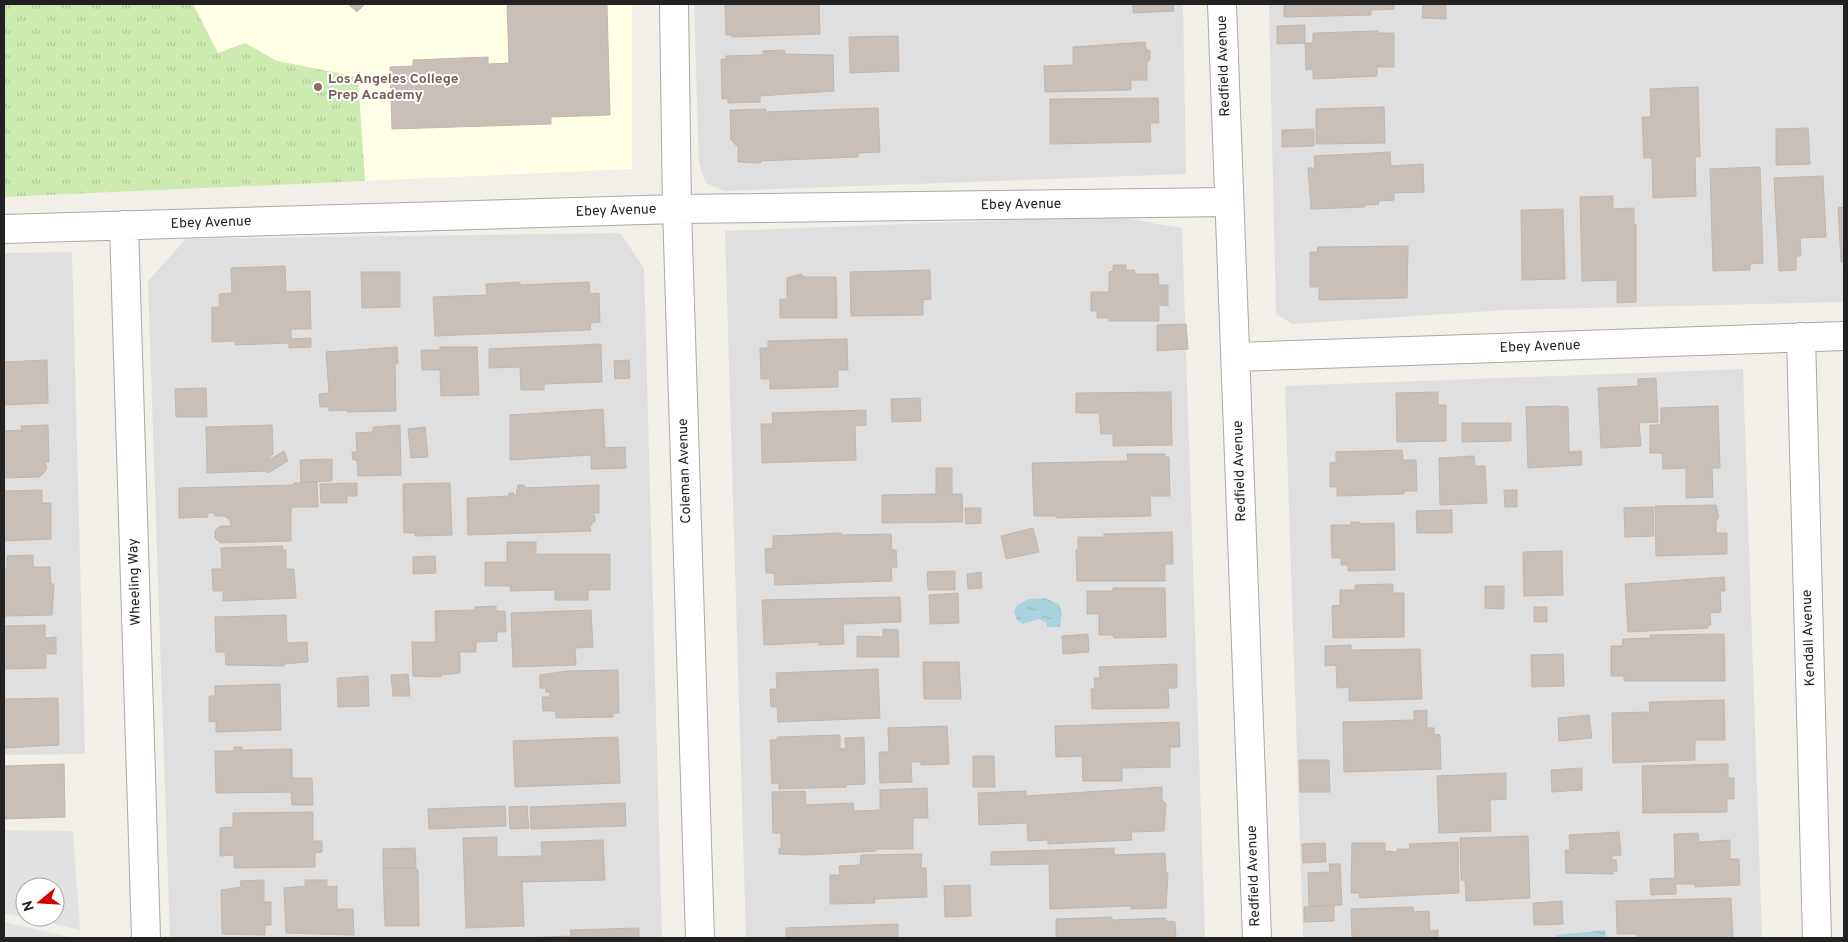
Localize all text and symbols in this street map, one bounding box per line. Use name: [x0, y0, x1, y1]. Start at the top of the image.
street label: Redfield Avenue: [1214, 15, 1234, 117]
place label: Los Angeles College Prep Academy: [328, 71, 459, 104]
marker: Los Angeles College Prep Academy: [312, 81, 324, 93]
street label: Ebey Avenue: [981, 196, 1061, 214]
street label: Ebey Avenue: [575, 201, 657, 221]
street label: Ebey Avenue: [170, 213, 252, 233]
street label: Ebey Avenue: [1499, 337, 1581, 357]
street label: Coleman Avenue: [675, 418, 695, 524]
street label: Redfield Avenue: [1230, 420, 1250, 522]
street label: Wheeling Way: [125, 538, 145, 626]
street label: Kendall Avenue: [1799, 589, 1819, 687]
street label: Redfield Avenue: [1244, 825, 1264, 927]
north arrow: [15, 877, 65, 927]
text: N: [19, 898, 39, 913]

